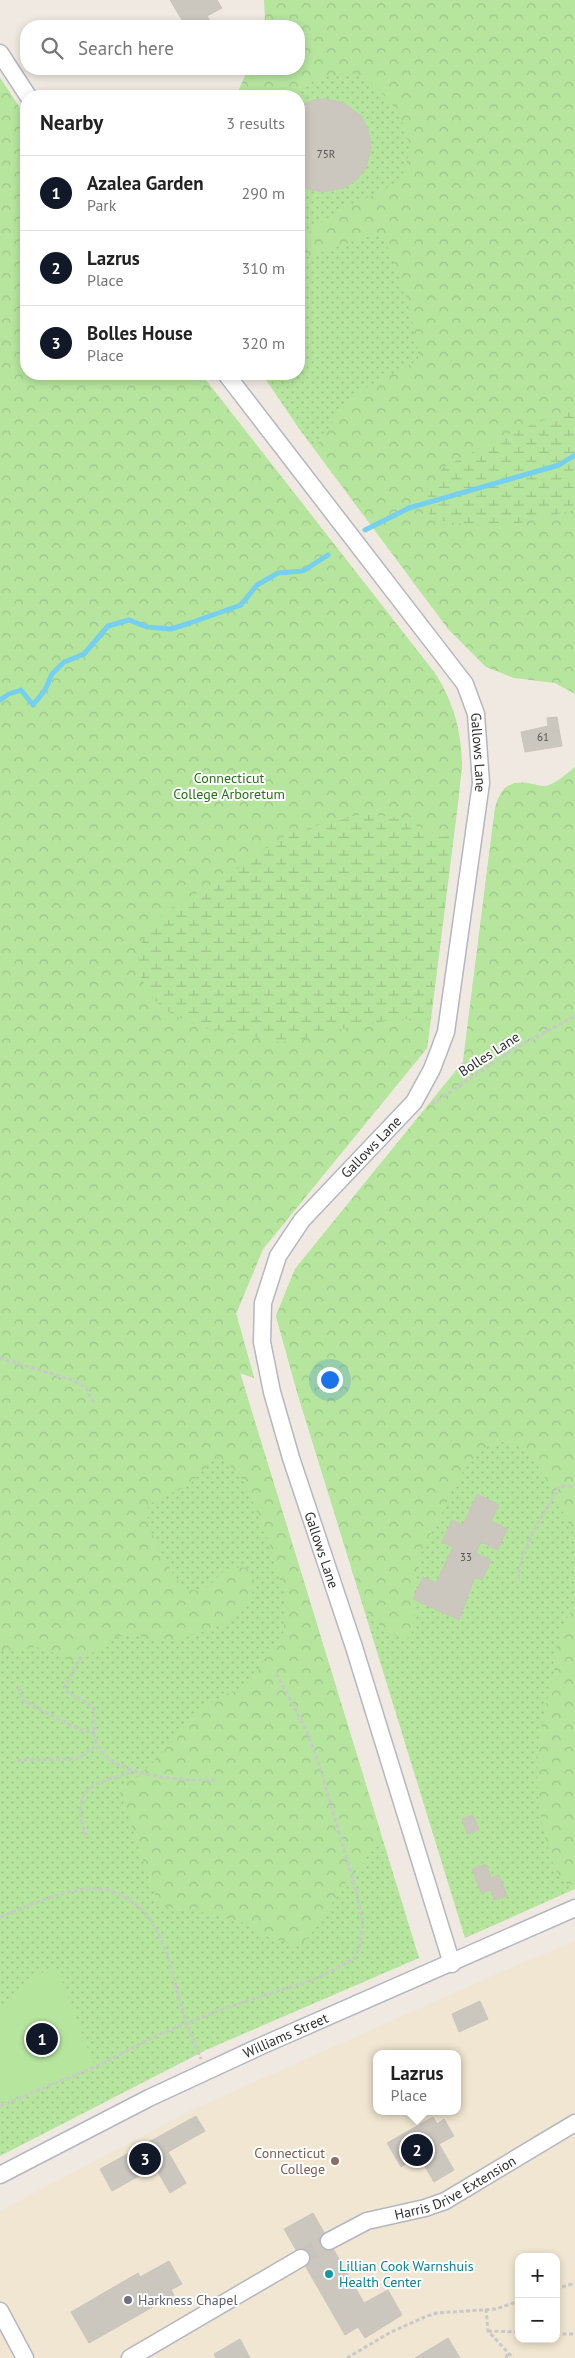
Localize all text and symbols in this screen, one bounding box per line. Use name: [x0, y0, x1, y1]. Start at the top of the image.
search box: [20, 20, 305, 75]
icon: search: [38, 34, 66, 62]
text: Search here: [78, 36, 174, 60]
text: Nearby: [40, 109, 103, 136]
text: 3 results: [226, 113, 285, 133]
house number: 75R: [317, 147, 336, 161]
text: Azalea Garden: [87, 171, 204, 195]
text: 1: [51, 183, 61, 203]
text: 290 m: [242, 183, 285, 203]
text: Park: [87, 195, 116, 215]
text: Lazrus: [87, 246, 140, 270]
text: 2: [51, 258, 61, 278]
text: 310 m: [242, 258, 285, 278]
text: Place: [87, 270, 124, 290]
text: Bolles House: [87, 321, 193, 345]
text: 3: [51, 333, 61, 353]
text: 320 m: [242, 333, 285, 353]
text: Place: [87, 345, 124, 365]
street label: Gallows Lane: [467, 712, 490, 793]
house number: 61: [537, 730, 549, 744]
park label: Connecticut College Arboretum: [173, 769, 285, 803]
street label: Bolles Lane: [455, 1028, 523, 1080]
street label: Gallows Lane: [337, 1112, 405, 1182]
your location: [317, 1367, 343, 1393]
street label: Gallows Lane: [300, 1509, 343, 1591]
house number: 33: [460, 1550, 472, 1564]
street label: Williams Street: [240, 2009, 331, 2062]
pin: 1: [26, 2020, 58, 2058]
popup: [373, 2050, 461, 2115]
text: Lazrus: [391, 2061, 443, 2085]
text: Place: [391, 2085, 427, 2105]
pin: 2: [401, 2131, 433, 2169]
pin: 3: [129, 2140, 161, 2178]
place label: Connecticut College: [254, 2144, 325, 2178]
street label: Harris Drive Extension: [393, 2152, 519, 2224]
marker: Connecticut College: [329, 2155, 341, 2167]
map controls: [515, 2253, 560, 2343]
button: +: [515, 2253, 560, 2298]
place label: Lillian Cook Warnshuis Health Center: [339, 2257, 474, 2291]
marker: Lillian Cook Warnshuis Health Center: [323, 2268, 335, 2280]
place label: Harkness Chapel: [138, 2291, 237, 2309]
marker: Harkness Chapel: [122, 2294, 134, 2306]
button: −: [515, 2298, 560, 2343]

